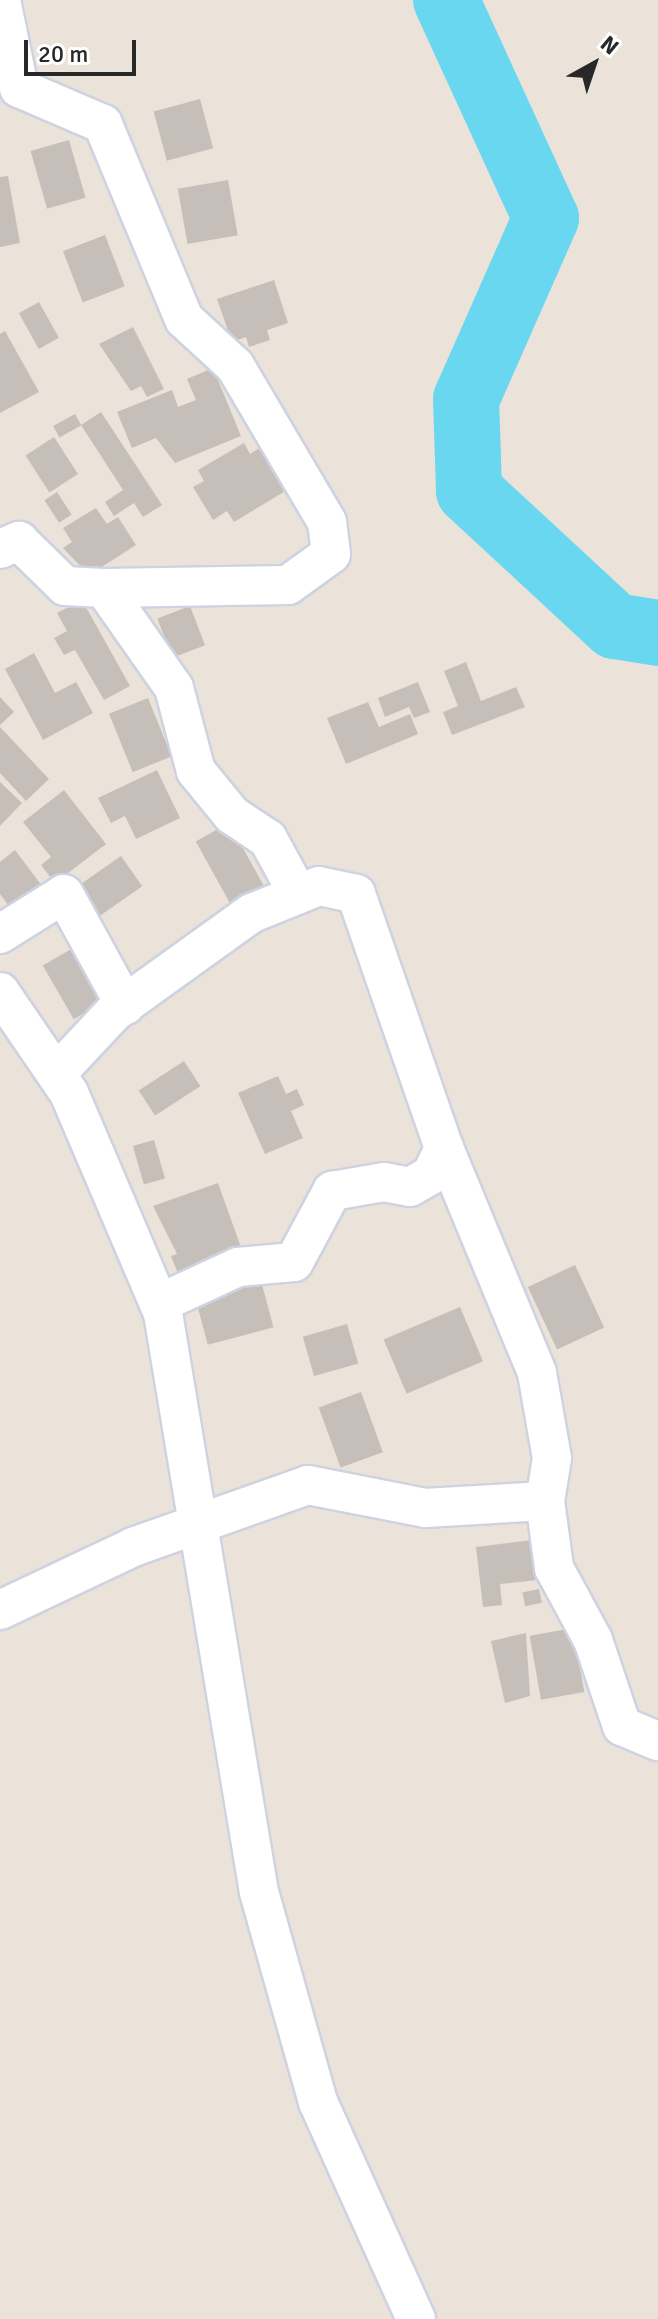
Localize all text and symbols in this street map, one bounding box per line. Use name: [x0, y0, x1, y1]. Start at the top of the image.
scale bar: [28, 24, 140, 74]
north arrow: [554, 24, 634, 104]
text: N: [595, 30, 624, 60]
text: 20 m: [38, 39, 88, 69]

